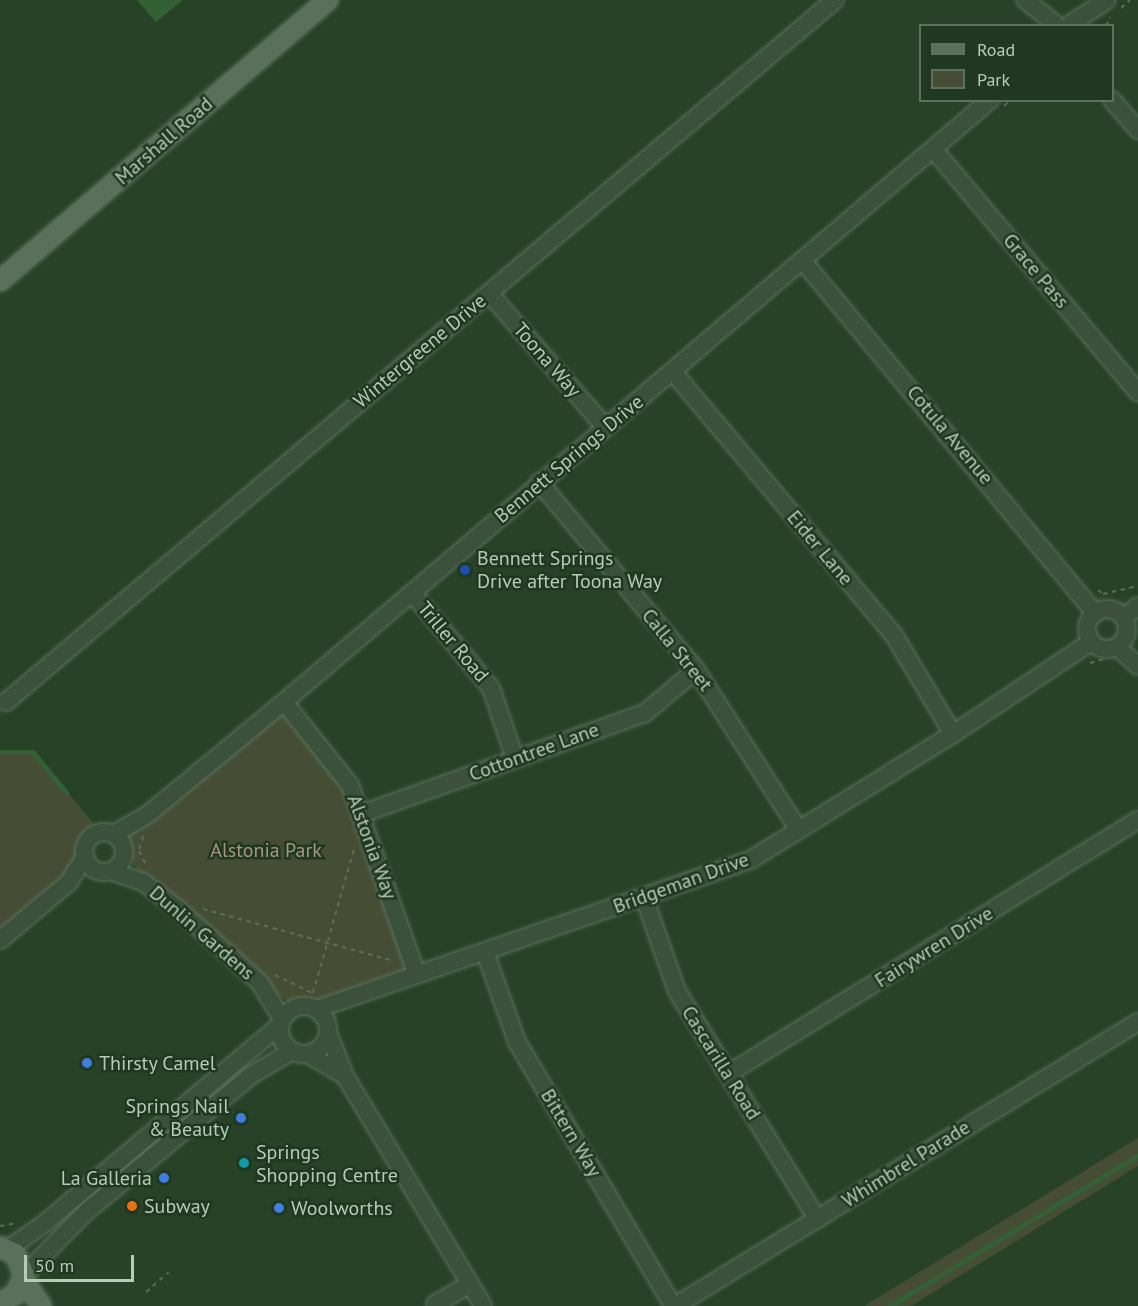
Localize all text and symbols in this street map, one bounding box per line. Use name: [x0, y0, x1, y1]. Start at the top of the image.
legend: [919, 24, 1114, 102]
text: Road: [977, 38, 1015, 61]
text: Park: [977, 68, 1010, 91]
street label: Marshall Road: [110, 92, 218, 190]
street label: Grace Pass: [998, 229, 1074, 313]
street label: Wintergreene Drive: [349, 289, 491, 413]
street label: Toona Way: [508, 318, 586, 402]
street label: Cotula Avenue: [901, 380, 999, 490]
street label: Bennett Springs Drive: [490, 390, 648, 528]
street label: Eider Lane: [782, 506, 858, 590]
place label: Bennett Springs Drive after Toona Way: [477, 546, 663, 593]
marker: Bennett Springs Drive after Toona Way: [458, 563, 472, 577]
street label: Triller Road: [412, 597, 494, 687]
street label: Calla Street: [637, 604, 717, 696]
street label: Cottontree Lane: [466, 717, 602, 787]
street label: Alstonia Way: [342, 791, 402, 903]
park label: Alstonia Park: [210, 838, 322, 862]
street label: Bridgeman Drive: [610, 847, 752, 919]
street label: Dunlin Gardens: [144, 881, 260, 985]
street label: Fairywren Drive: [871, 901, 997, 993]
street label: Cascarilla Road: [676, 1002, 766, 1124]
place label: Thirsty Camel: [99, 1051, 216, 1075]
marker: Thirsty Camel: [80, 1056, 94, 1070]
street label: Bittern Way: [535, 1085, 607, 1181]
place label: Springs Nail & Beauty: [125, 1094, 229, 1141]
marker: Springs Nail & Beauty: [234, 1111, 248, 1125]
street label: Whimbrel Parade: [838, 1115, 974, 1213]
place label: Springs Shopping Centre: [256, 1140, 398, 1187]
marker: Springs Shopping Centre: [237, 1156, 251, 1170]
place label: La Galleria: [61, 1166, 152, 1190]
marker: La Galleria: [157, 1171, 171, 1185]
place label: Subway: [144, 1194, 210, 1218]
place label: Woolworths: [291, 1196, 393, 1220]
marker: Subway: [125, 1199, 139, 1213]
marker: Woolworths: [272, 1201, 286, 1215]
scale bar: [27, 1243, 136, 1281]
text: 50 m: [35, 1254, 74, 1277]

